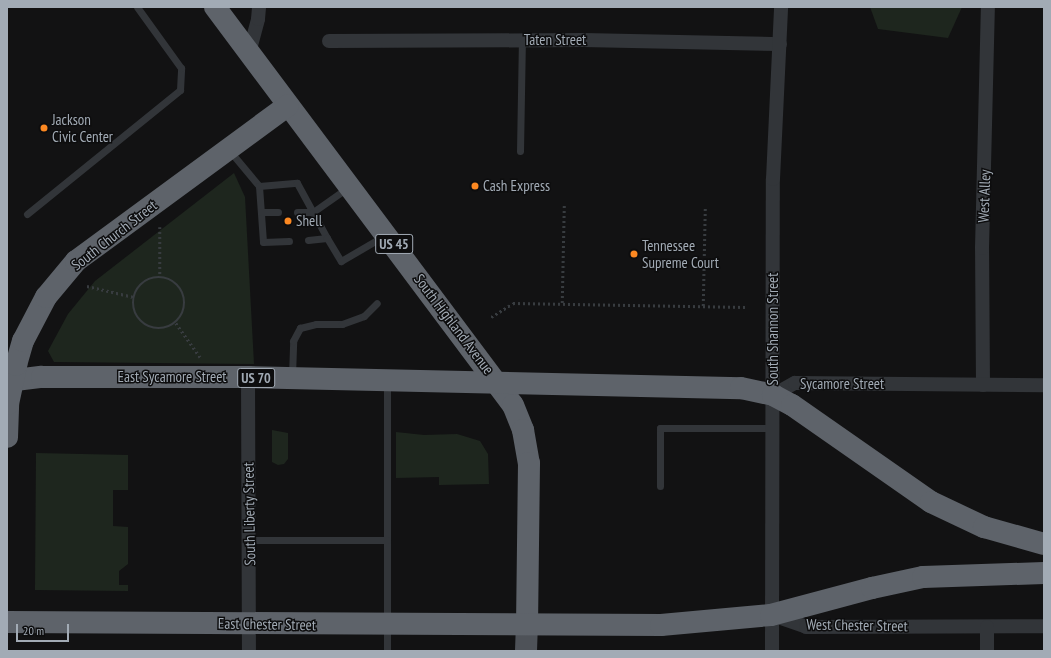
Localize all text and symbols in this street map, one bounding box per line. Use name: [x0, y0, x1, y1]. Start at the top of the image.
street label: Taten Street: [524, 31, 586, 49]
place label: Jackson Civic Center: [52, 110, 113, 145]
marker: Jackson Civic Center: [39, 123, 49, 133]
street label: West Alley: [974, 169, 994, 223]
place label: Cash Express: [483, 177, 550, 195]
marker: Cash Express: [470, 181, 480, 191]
street label: South Church Street: [68, 196, 160, 274]
place label: Shell: [296, 212, 322, 230]
marker: Shell: [283, 216, 293, 226]
road number: US 45: [375, 232, 413, 256]
place label: Tennessee Supreme Court: [642, 236, 719, 271]
marker: Tennessee Supreme Court: [629, 249, 639, 259]
street label: South Highland Avenue: [410, 270, 498, 378]
street label: South Shannon Street: [764, 273, 782, 385]
road number: US 70: [237, 366, 275, 390]
street label: East Sycamore Street: [118, 368, 226, 386]
street label: Sycamore Street: [800, 375, 884, 393]
street label: South Liberty Street: [239, 462, 259, 566]
street label: East Chester Street: [218, 614, 316, 634]
street label: West Chester Street: [806, 615, 908, 635]
scale bar: [18, 616, 71, 642]
text: 20 m: [23, 623, 44, 638]

